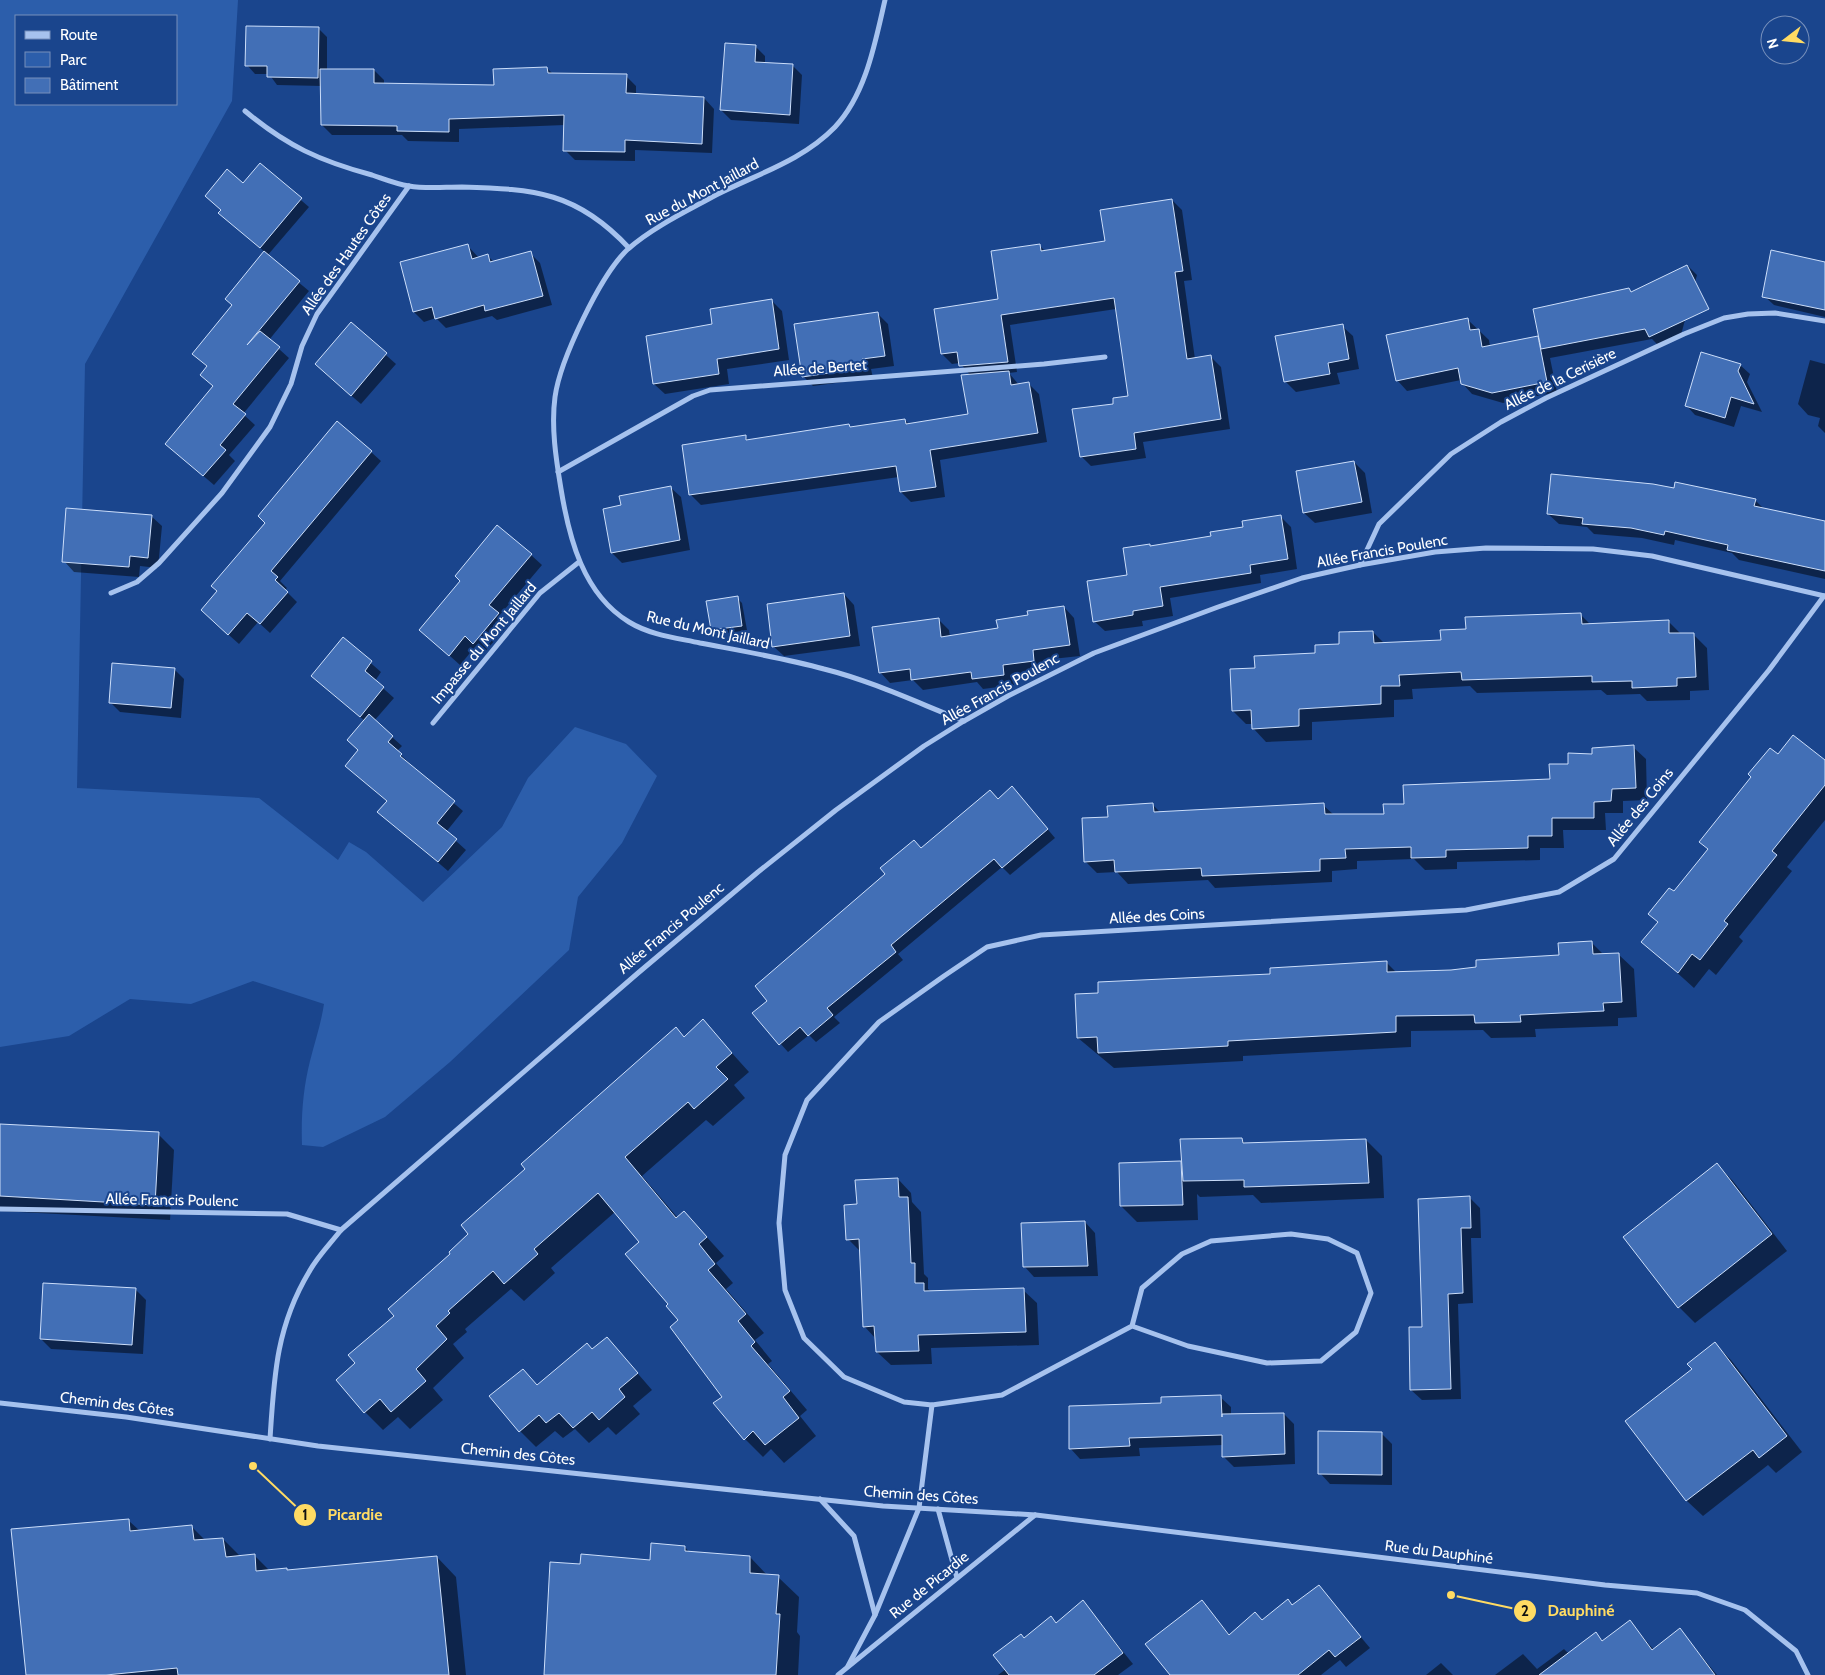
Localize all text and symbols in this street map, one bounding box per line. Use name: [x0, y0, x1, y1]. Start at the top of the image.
legend: [15, 15, 178, 105]
north arrow: [1760, 15, 1810, 65]
text: Route: [60, 26, 98, 44]
text: N: [1762, 36, 1783, 51]
text: Parc: [60, 51, 87, 69]
text: Bâtiment: [60, 76, 118, 94]
street label: Rue du Mont Jaillard: [642, 155, 762, 229]
street label: Allée des Hautes Côtes: [297, 190, 395, 318]
street label: Allée de la Cerisière: [1501, 344, 1619, 414]
street label: Allée de Bertet: [773, 356, 867, 380]
street label: Allée Francis Poulenc: [1315, 531, 1449, 571]
street label: Impasse du Mont Jaillard: [428, 578, 540, 708]
street label: Rue du Mont Jaillard: [645, 607, 771, 653]
street label: Allée Francis Poulenc: [938, 649, 1063, 729]
street label: Allée des Coins: [1603, 764, 1677, 850]
street label: Allée Francis Poulenc: [614, 878, 728, 978]
street label: Allée des Coins: [1109, 905, 1205, 927]
street label: Allée Francis Poulenc: [106, 1190, 239, 1210]
street label: Chemin des Côtes: [59, 1388, 175, 1420]
street label: Chemin des Côtes: [460, 1439, 576, 1469]
street label: Chemin des Côtes: [863, 1482, 979, 1508]
callout: Picardie: [293, 1499, 393, 1530]
text: Picardie: [328, 1505, 382, 1524]
text: 1: [302, 1506, 308, 1524]
street label: Rue du Dauphiné: [1384, 1536, 1494, 1568]
street label: Rue de Picardie: [886, 1547, 972, 1622]
callout: Dauphiné: [1512, 1595, 1624, 1626]
text: Dauphiné: [1548, 1601, 1615, 1620]
text: 2: [1521, 1602, 1529, 1620]

